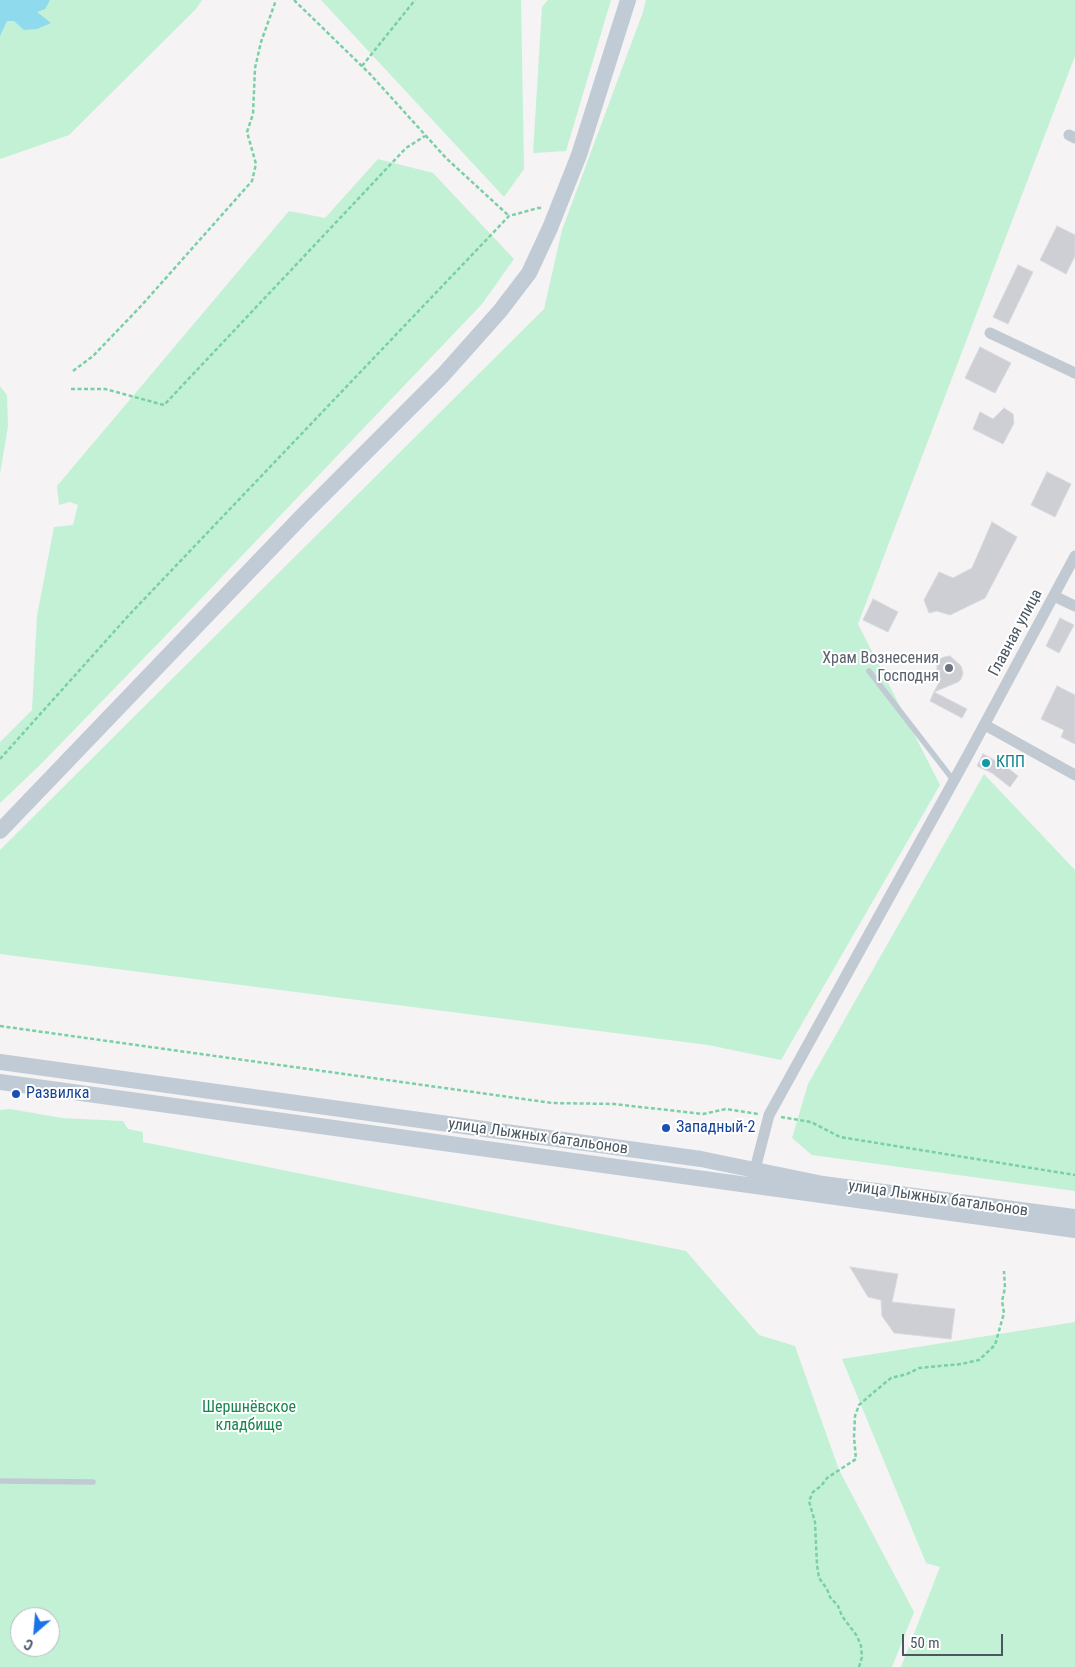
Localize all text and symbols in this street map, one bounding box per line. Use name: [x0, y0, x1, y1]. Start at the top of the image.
street label: Главная улица: [985, 586, 1047, 680]
place label: Храм Вознесения Господня: [822, 649, 939, 687]
marker: Храм Вознесения Господня: [943, 662, 955, 674]
place label: КПП: [996, 753, 1025, 773]
marker: КПП: [980, 757, 992, 769]
place label: Развилка: [26, 1084, 89, 1104]
marker: Развилка: [10, 1088, 22, 1100]
street label: улица Лыжных батальонов: [447, 1115, 629, 1159]
place label: Западный-2: [676, 1118, 755, 1138]
marker: Западный-2: [660, 1122, 672, 1134]
street label: улица Лыжных батальонов: [847, 1177, 1029, 1221]
park label: Шершнёвское кладбище: [202, 1398, 296, 1436]
north arrow: [10, 1607, 60, 1657]
scale bar: [905, 1624, 1006, 1656]
text: 50 m: [910, 1634, 940, 1652]
text: С: [21, 1636, 36, 1653]

